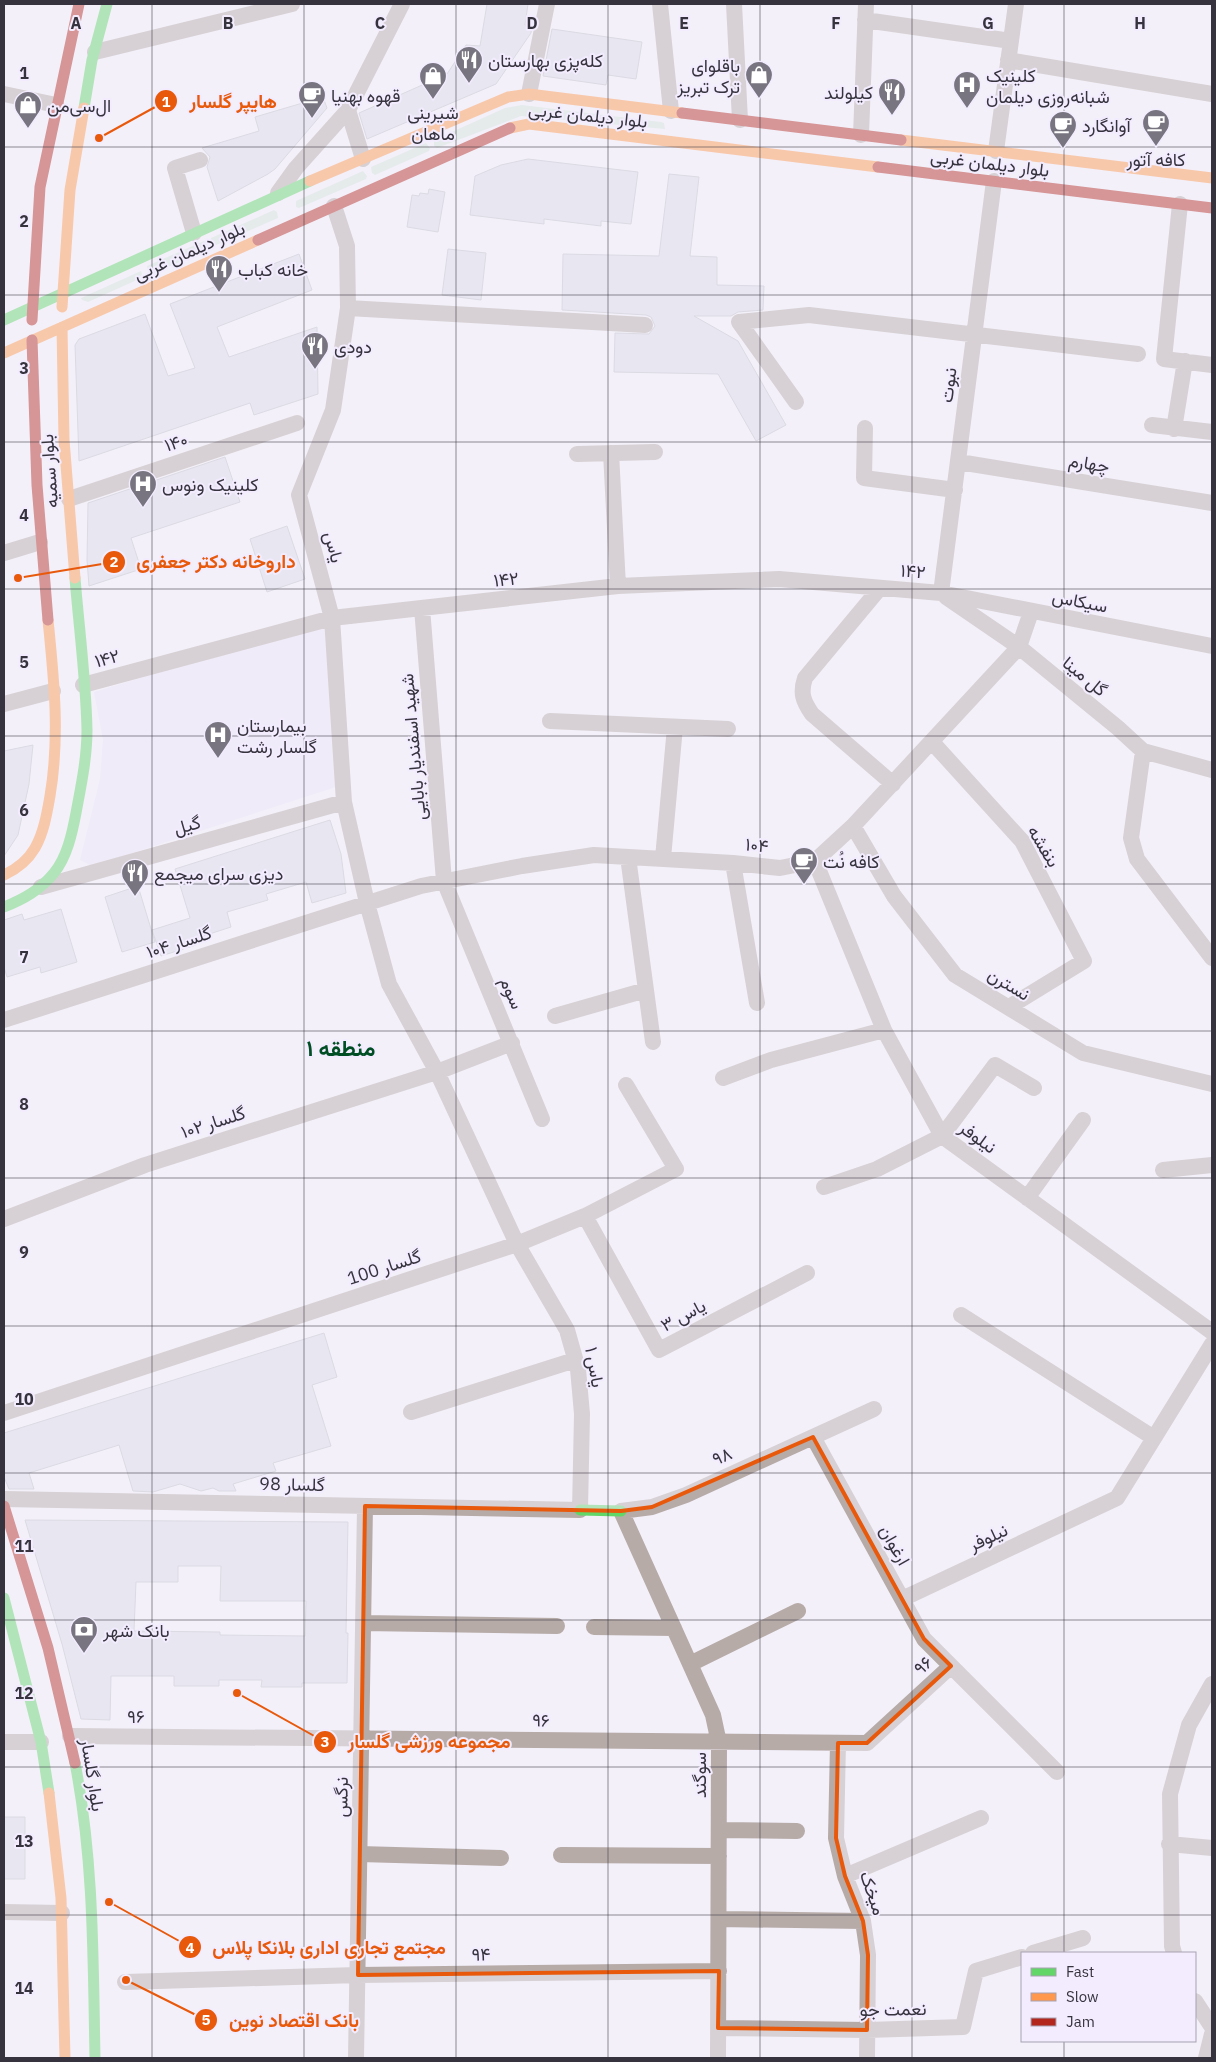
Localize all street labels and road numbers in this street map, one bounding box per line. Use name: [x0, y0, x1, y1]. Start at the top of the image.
street label: بلوار دیلمان غربی: [527, 97, 649, 133]
street label: بلوار دیلمان غربی: [929, 144, 1051, 182]
street label: بلوار دیلمان غربی: [130, 216, 248, 286]
street label: نبوت: [934, 366, 962, 404]
street label: ۱۴۰: [161, 427, 191, 457]
street label: بلوار سمیه: [35, 433, 63, 509]
street label: چهارم: [1067, 448, 1111, 479]
street label: یاس: [319, 529, 349, 565]
street label: ۱۴۲: [900, 558, 926, 584]
street label: ۱۴۲: [492, 566, 520, 592]
street label: سیکاس: [1050, 584, 1110, 618]
street label: ۱۴۲: [92, 644, 122, 672]
street label: گل مینا: [1058, 651, 1112, 701]
street label: شهید اسفندیار بابایی: [395, 673, 431, 821]
street label: گیل: [171, 810, 203, 840]
street label: بنفشه: [1023, 821, 1065, 871]
street label: ۱۰۴: [744, 832, 770, 858]
street label: گلسار ۱۰۴: [144, 921, 214, 963]
street label: نسترن: [984, 962, 1034, 1006]
street label: سوم: [494, 973, 529, 1013]
street label: گلسار ۱۰۲: [178, 1101, 248, 1143]
street label: نیلوفر: [954, 1115, 1001, 1158]
street label: گلسار 100: [344, 1244, 424, 1290]
street label: یاس ۳: [657, 1294, 709, 1336]
street label: یاس ۱: [580, 1345, 610, 1389]
street label: ۹۸: [709, 1442, 735, 1470]
street label: گلسار 98: [259, 1472, 325, 1496]
street label: نیلوفر: [964, 1518, 1011, 1556]
street label: ارغوان: [875, 1521, 915, 1569]
street label: ۹۶: [909, 1650, 937, 1679]
street label: ۹۶: [127, 1705, 145, 1728]
street label: ۹۶: [532, 1708, 550, 1732]
street label: بلوار گلسار: [76, 1736, 110, 1813]
street label: سوگند: [688, 1752, 711, 1798]
street label: نرگس: [329, 1776, 353, 1818]
street label: میخک: [855, 1868, 891, 1918]
street label: ۹۴: [471, 1942, 491, 1966]
street label: نعمت جو: [859, 1997, 927, 2021]

